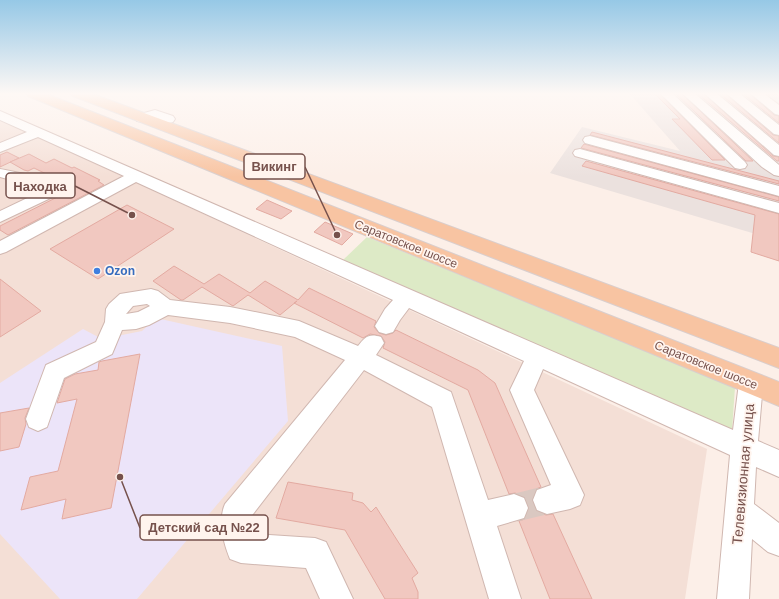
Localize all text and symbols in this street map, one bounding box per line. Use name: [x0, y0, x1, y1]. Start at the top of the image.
callout: Викинг: [244, 154, 305, 179]
text: Викинг: [251, 159, 297, 174]
callout: Находка: [6, 173, 75, 198]
text: Находка: [13, 179, 67, 194]
street label: Саратовское шоссе: [352, 217, 460, 271]
place label: Ozon: [105, 264, 135, 278]
marker: Ozon: [92, 266, 102, 276]
street label: Саратовское шоссе: [652, 338, 760, 392]
street label: Телевизионная улица: [729, 403, 757, 545]
callout: Детский сад №22: [140, 515, 268, 540]
text: Детский сад №22: [148, 520, 260, 535]

